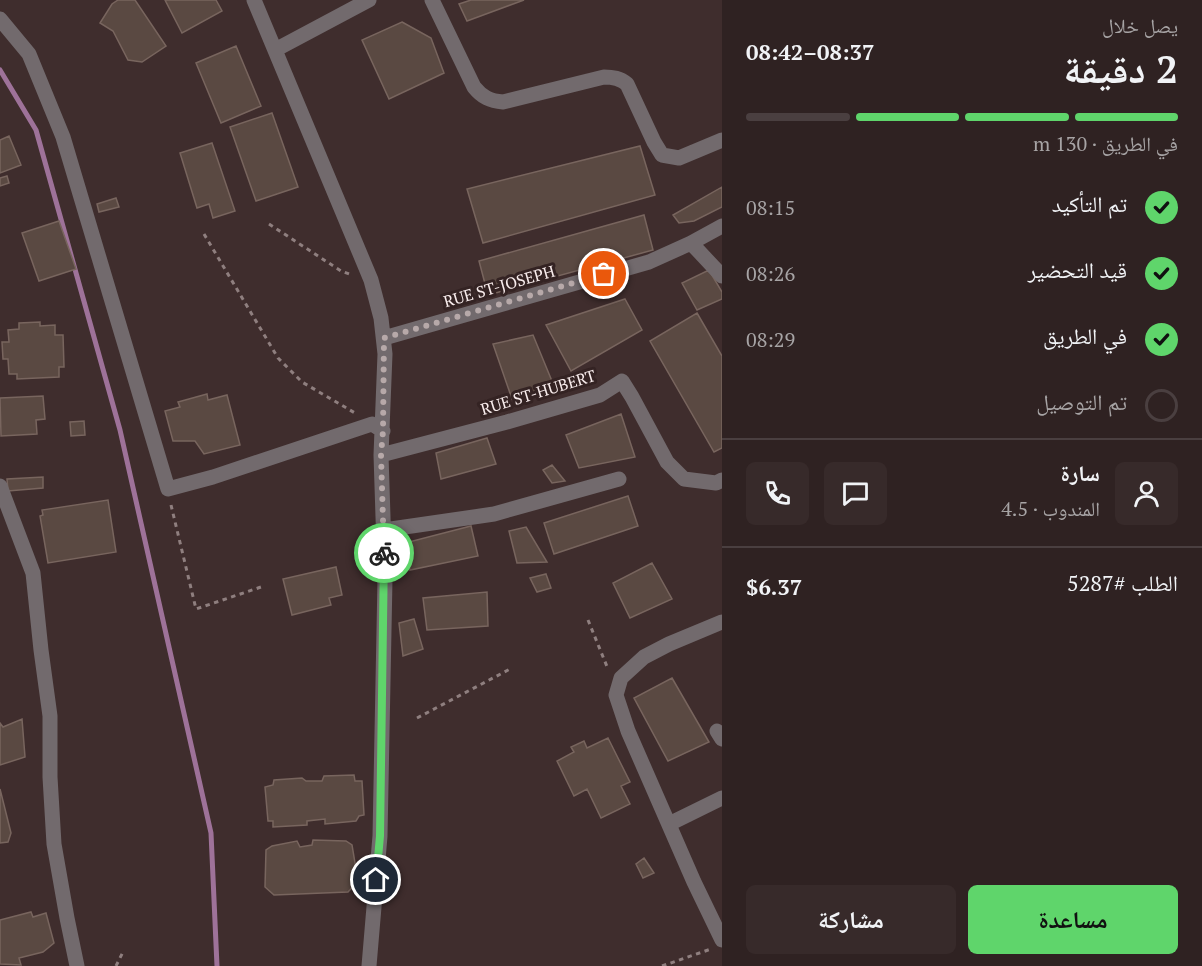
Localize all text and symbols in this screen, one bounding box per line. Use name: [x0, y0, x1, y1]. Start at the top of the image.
text: يصل خلال: [1102, 12, 1178, 39]
text: 08:37–08:42: [746, 37, 874, 66]
text: 2 دقيقة: [1064, 42, 1178, 94]
text: في الطريق · 130 m: [1033, 130, 1178, 157]
text: تم التأكيد: [1052, 189, 1127, 218]
icon: check: [1145, 191, 1178, 224]
text: 08:15: [746, 194, 795, 221]
pin: [578, 248, 629, 299]
text: قيد التحضير: [1028, 255, 1127, 284]
icon: bag: [587, 257, 620, 290]
icon: check: [1145, 257, 1178, 290]
street label: RUE ST-JOSEPH: [441, 260, 558, 312]
text: 08:26: [746, 260, 795, 287]
text: في الطريق: [1043, 321, 1127, 350]
icon: check: [1145, 323, 1178, 356]
text: 08:29: [746, 326, 795, 353]
street label: RUE ST-HUBERT: [478, 364, 598, 420]
text: تم التوصيل: [1036, 387, 1127, 416]
text: سارة: [1061, 458, 1100, 487]
button: phone: [746, 462, 809, 525]
button: chat: [824, 462, 887, 525]
button: person: [1115, 462, 1178, 525]
text: المندوب · 4.5: [1001, 495, 1100, 522]
courier: [354, 523, 414, 583]
icon: bike: [368, 537, 401, 570]
text: الطلب #5287: [1067, 568, 1178, 597]
text: $6.37: [746, 572, 802, 601]
pin: [350, 854, 401, 905]
icon: home: [359, 863, 392, 896]
button: مشاركة: [746, 885, 956, 954]
button: مساعدة: [968, 885, 1178, 954]

